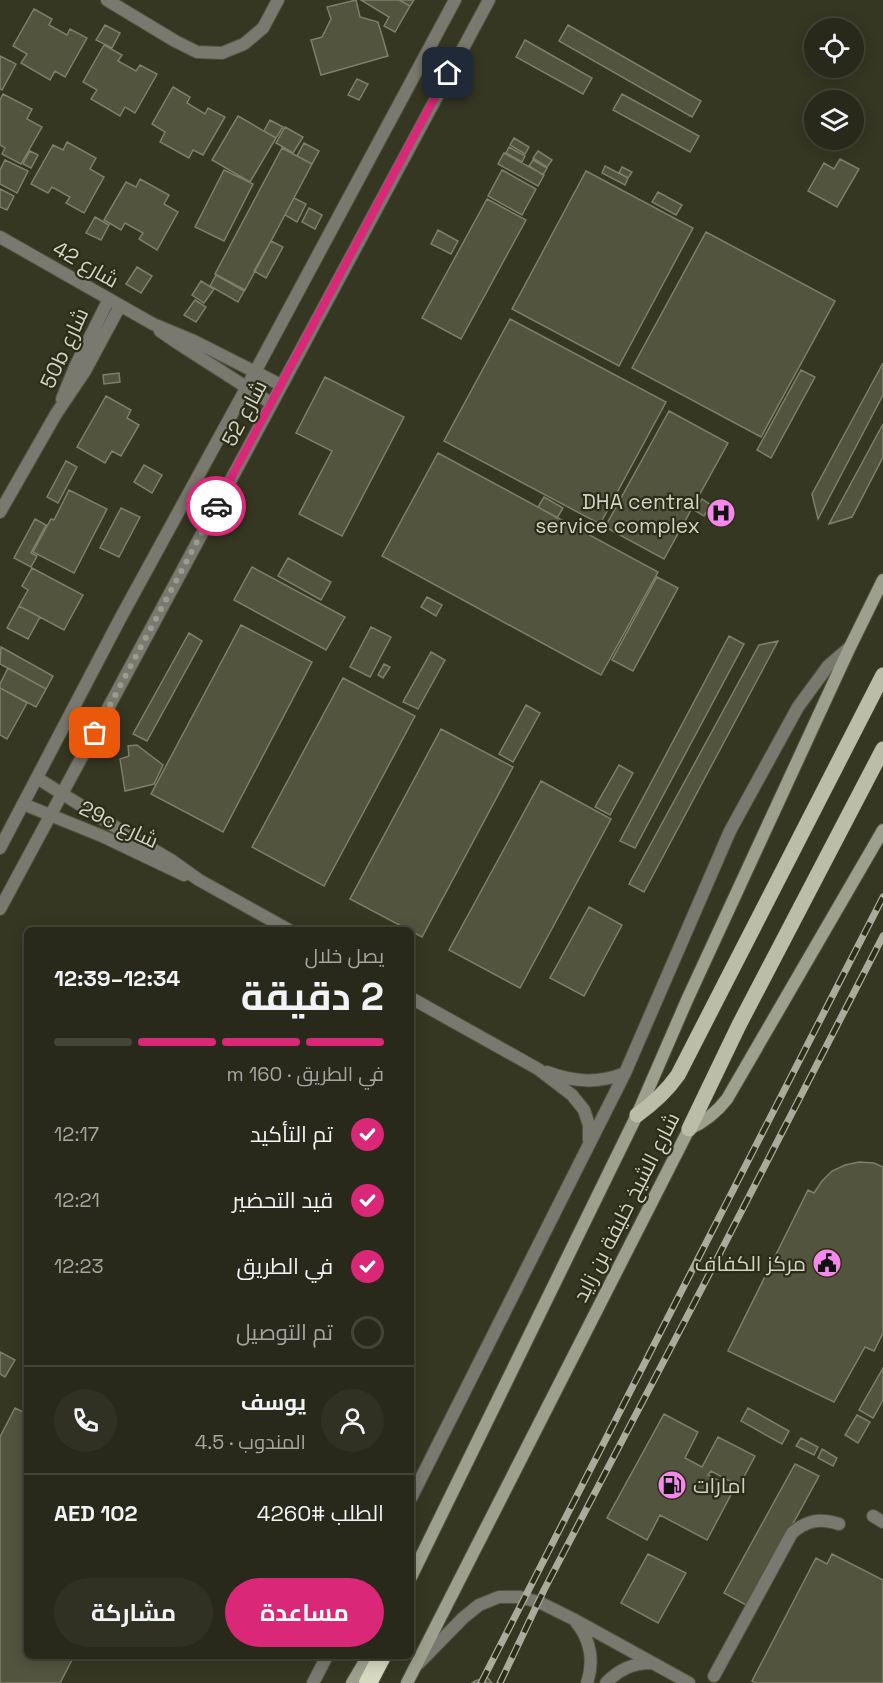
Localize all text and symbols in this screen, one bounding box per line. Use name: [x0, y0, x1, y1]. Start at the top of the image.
map controls: [804, 18, 864, 150]
button: locate: [804, 18, 864, 78]
pin: [422, 47, 473, 98]
icon: home: [431, 56, 464, 89]
button: layers: [804, 90, 864, 150]
street label: شارع 42: [48, 234, 124, 295]
street label: 50b شارع: [34, 303, 95, 393]
street label: شارع 52: [215, 375, 274, 451]
courier: [186, 476, 246, 536]
place label: DHA central service complex: [535, 488, 700, 539]
icon: car: [200, 490, 233, 523]
hospital icon: DHA central service complex: [705, 497, 737, 529]
pin: [69, 707, 120, 758]
icon: bag: [78, 716, 111, 749]
street label: 29c شارع: [75, 794, 163, 855]
text: يصل خلال: [305, 943, 384, 969]
text: 12:34–12:39: [54, 964, 180, 992]
text: 2 دقيقة: [241, 972, 384, 1021]
text: في الطريق · 160 m: [227, 1061, 384, 1087]
street label: شارع الشيخ خليفة بن زايد: [566, 1108, 686, 1307]
icon: check: [351, 1118, 384, 1151]
text: تم التأكيد: [250, 1120, 333, 1148]
text: 12:17: [54, 1121, 99, 1147]
icon: check: [351, 1184, 384, 1217]
text: قيد التحضير: [232, 1186, 333, 1214]
text: 12:21: [54, 1187, 100, 1213]
public building icon: مركز الكفاف: [811, 1247, 843, 1279]
icon: check: [351, 1250, 384, 1283]
place label: مركز الكفاف: [695, 1250, 806, 1277]
text: في الطريق: [237, 1252, 333, 1280]
text: 12:23: [54, 1253, 104, 1279]
text: تم التوصيل: [236, 1318, 333, 1346]
text: يوسف: [241, 1388, 306, 1416]
button: phone: [54, 1389, 117, 1452]
button: person: [321, 1389, 384, 1452]
text: المندوب · 4.5: [195, 1429, 306, 1455]
fuel station icon: امارات: [656, 1469, 688, 1501]
place label: امارات: [693, 1472, 746, 1499]
text: AED 102: [54, 1499, 138, 1527]
text: الطلب #4260: [257, 1499, 384, 1527]
button: مشاركة: [54, 1578, 213, 1647]
button: مساعدة: [225, 1578, 384, 1647]

